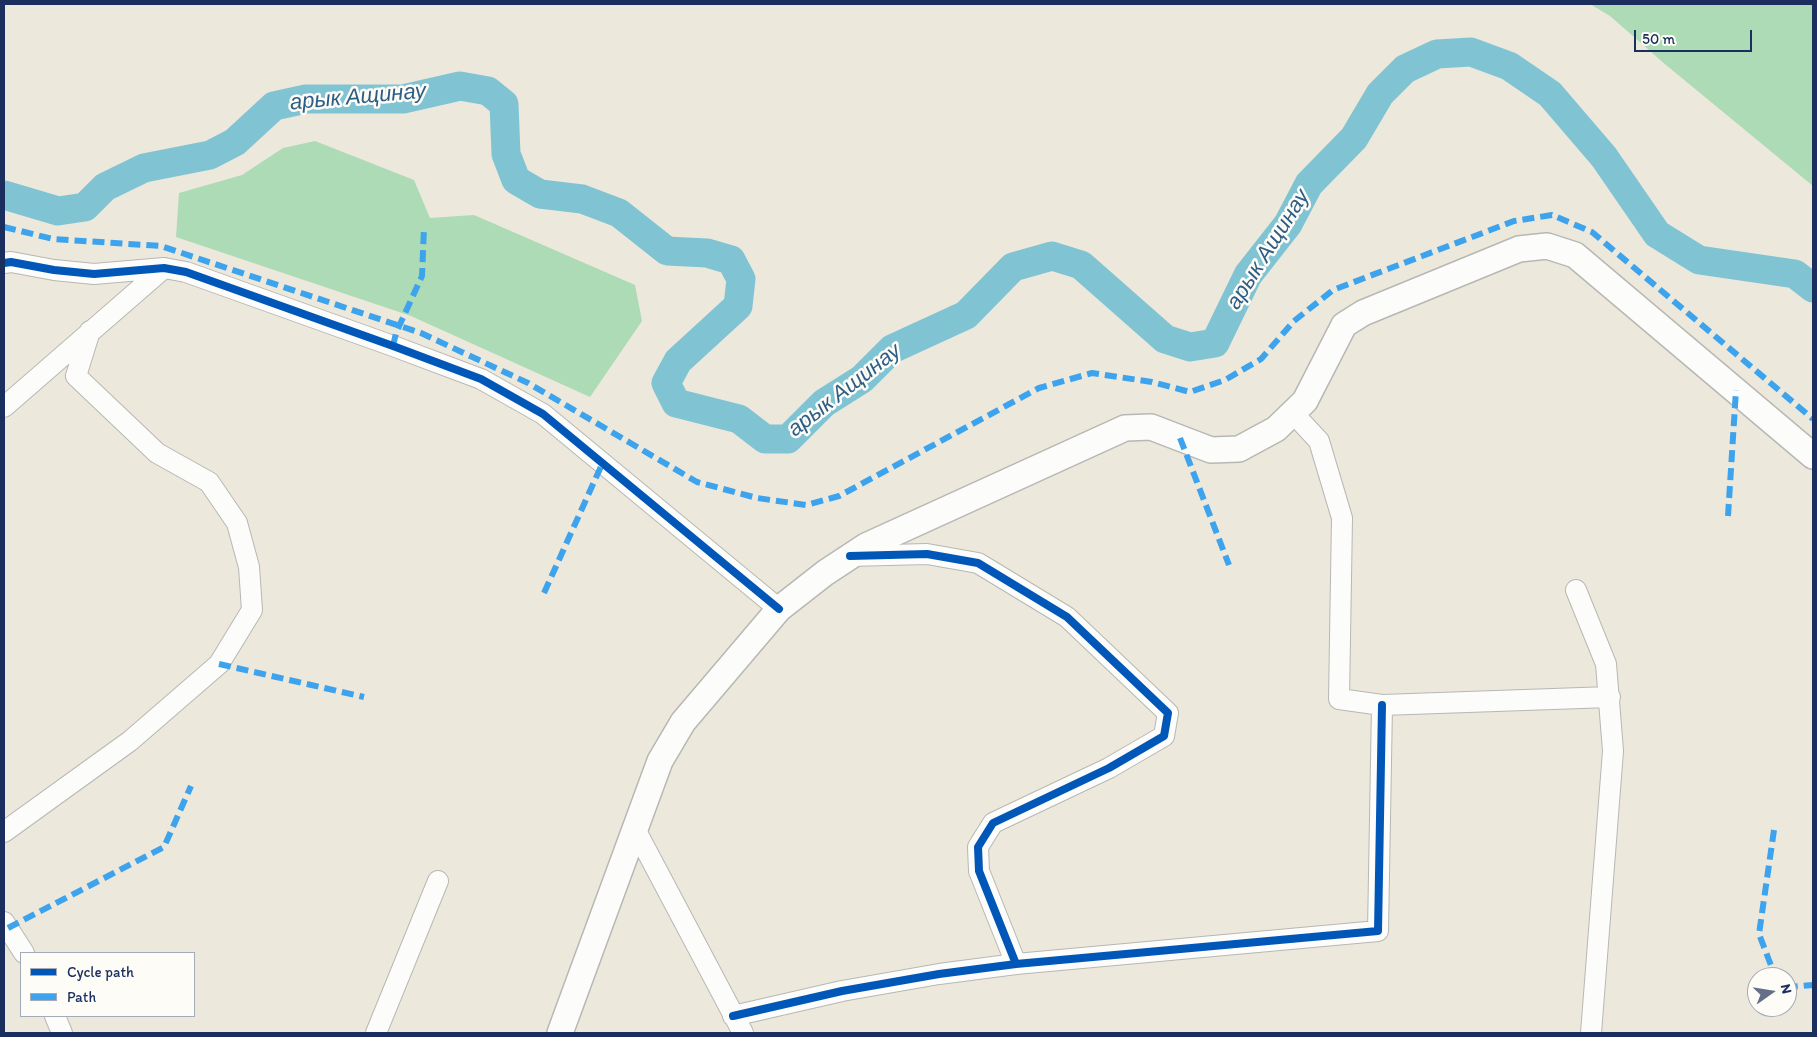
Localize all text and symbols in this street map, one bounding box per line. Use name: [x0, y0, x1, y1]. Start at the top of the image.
scale bar: [1637, 20, 1754, 52]
text: 50 m: [1642, 30, 1675, 48]
water label: арык Ащинау: [289, 79, 427, 117]
water label: арык Ащинау: [1222, 185, 1316, 315]
water label: арык Ащинау: [783, 339, 907, 443]
legend: [20, 952, 195, 1017]
text: Cycle path: [67, 963, 134, 981]
north arrow: [1747, 967, 1797, 1017]
text: N: [1777, 982, 1795, 995]
text: Path: [67, 988, 96, 1006]

